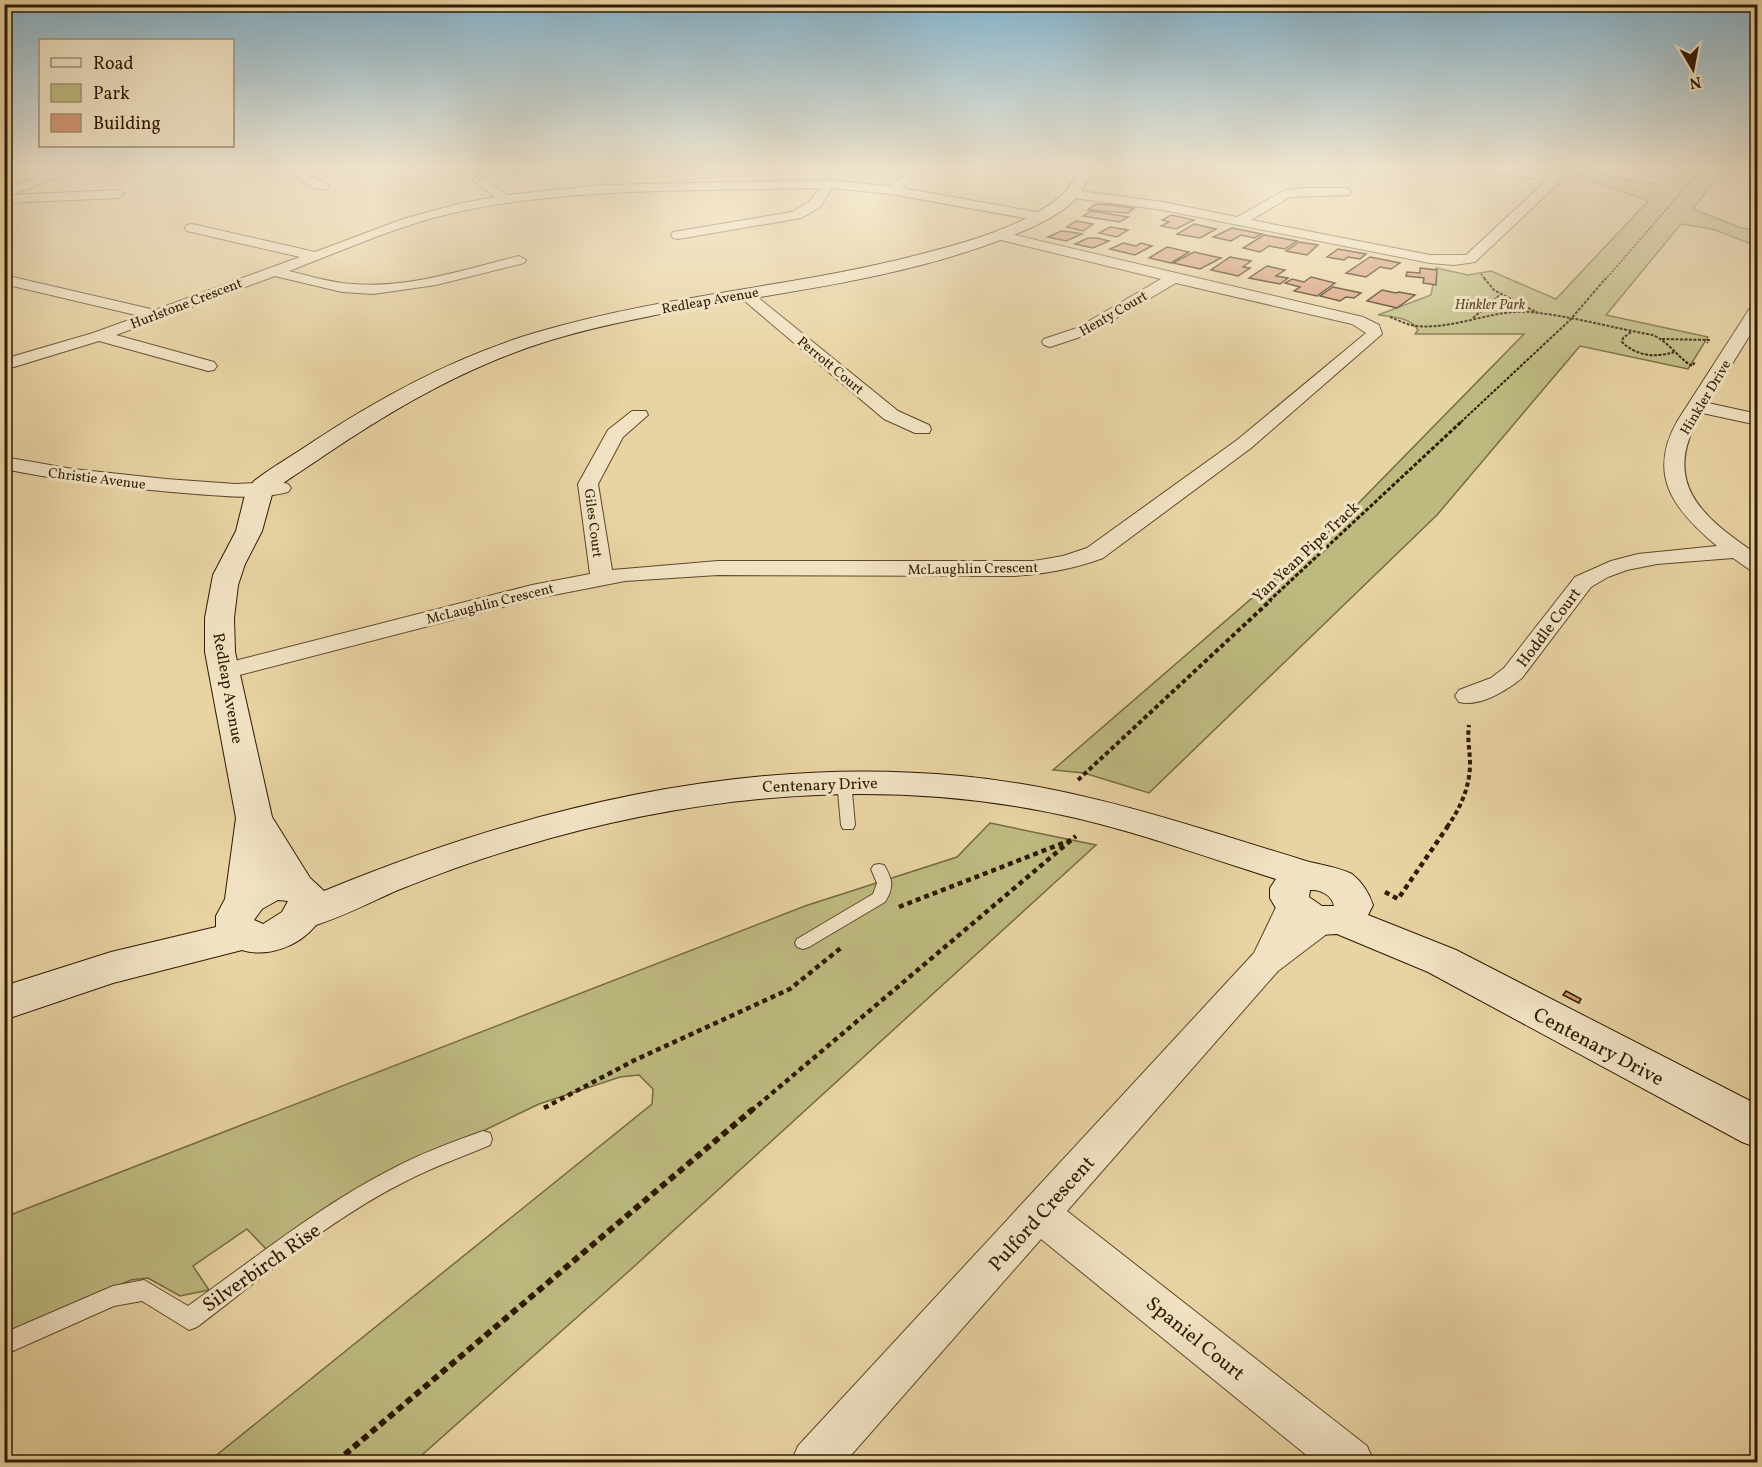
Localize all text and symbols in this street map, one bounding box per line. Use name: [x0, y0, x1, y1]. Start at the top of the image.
legend: [39, 39, 234, 147]
north arrow: [1663, 39, 1723, 99]
text: Road: [93, 52, 134, 77]
text: N: [1687, 70, 1703, 94]
text: Park: [93, 82, 130, 107]
text: Building: [93, 112, 161, 137]
street label: Hurlstone Crescent: [128, 274, 245, 334]
street label: Redleap Avenue: [660, 284, 761, 319]
street label: Henty Court: [1076, 287, 1151, 341]
park label: Hinkler Park: [1455, 296, 1526, 315]
street label: Perrott Court: [793, 333, 867, 400]
street label: Hinkler Drive: [1676, 356, 1736, 439]
street label: Christie Avenue: [47, 464, 147, 495]
street label: Giles Court: [579, 488, 606, 559]
street label: Yan Yean Pipe Track: [1248, 497, 1365, 608]
street label: McLaughlin Crescent: [908, 559, 1039, 580]
street label: McLaughlin Crescent: [425, 579, 556, 629]
street label: Hoddle Court: [1512, 584, 1587, 673]
street label: Redleap Avenue: [206, 631, 248, 746]
street label: Centenary Drive: [762, 773, 878, 799]
street label: Centenary Drive: [1528, 1002, 1668, 1094]
street label: Pulford Crescent: [983, 1150, 1102, 1278]
street label: Silverbirch Rise: [197, 1217, 327, 1320]
street label: Spaniel Court: [1139, 1291, 1250, 1388]

